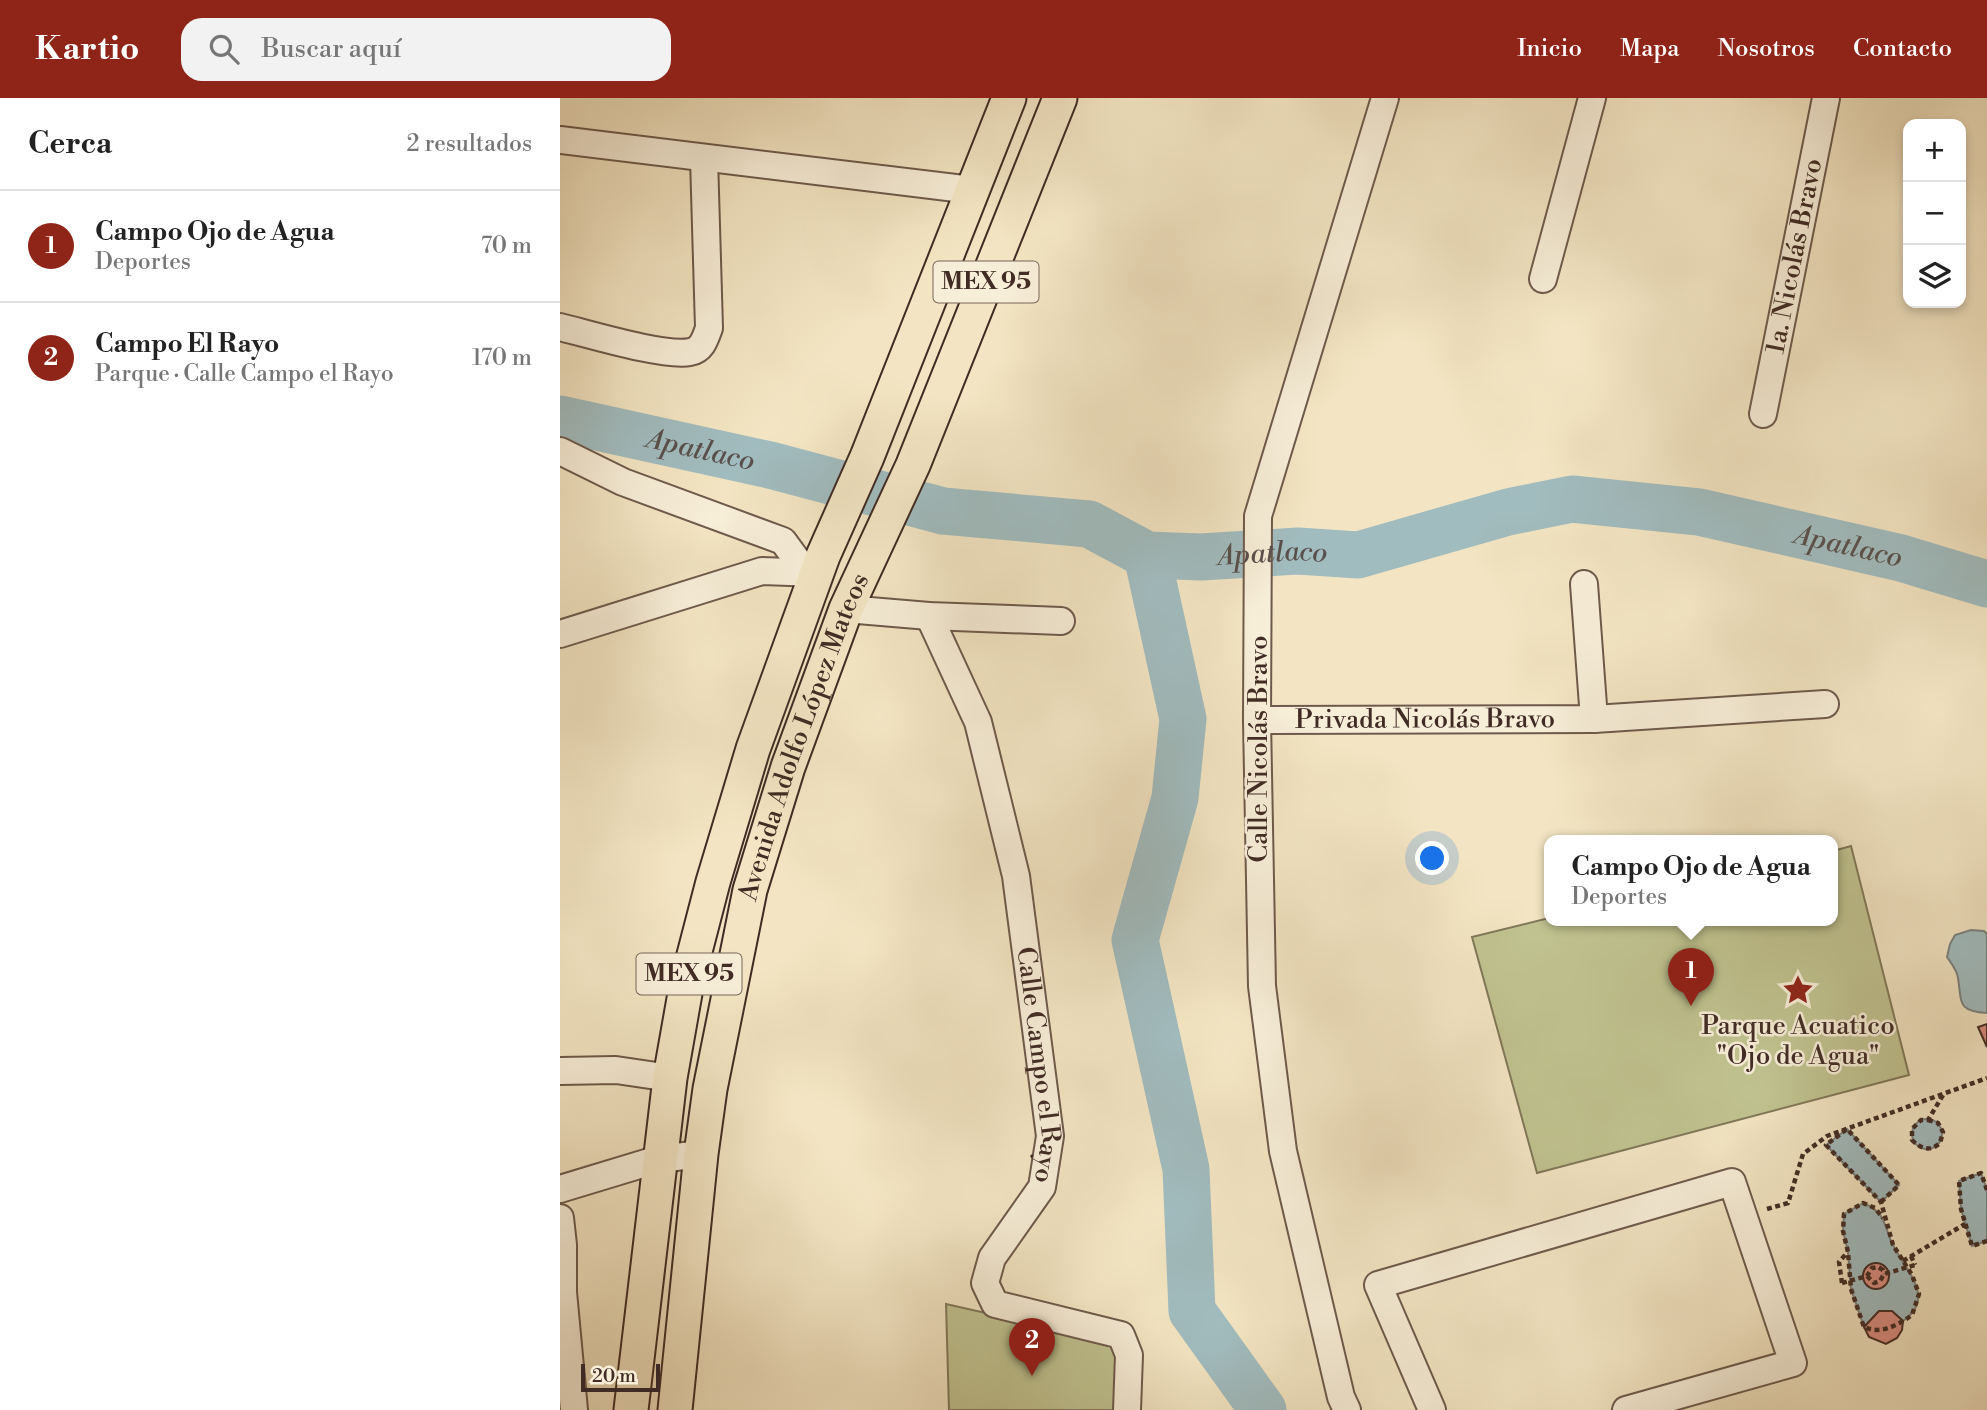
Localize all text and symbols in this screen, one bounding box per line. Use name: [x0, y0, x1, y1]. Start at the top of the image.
search box: [181, 18, 671, 81]
text: Kartio: [35, 29, 139, 70]
icon: search: [205, 30, 243, 68]
text: Buscar aquí: [261, 33, 401, 65]
text: Inicio: [1517, 34, 1582, 64]
text: Mapa: [1620, 34, 1679, 64]
text: Nosotros: [1717, 34, 1815, 64]
text: Contacto: [1853, 34, 1952, 64]
map controls: [1903, 119, 1966, 308]
button: +: [1903, 119, 1966, 182]
text: Cerca: [28, 125, 112, 163]
text: 2 resultados: [407, 130, 532, 158]
street label: 1a. Nicolás Bravo: [1759, 156, 1830, 356]
button: −: [1903, 182, 1966, 245]
text: Campo Ojo de Agua: [95, 216, 335, 248]
text: 1: [45, 232, 57, 260]
text: 70 m: [481, 232, 532, 260]
button: layers: [1903, 245, 1966, 308]
text: Deportes: [95, 248, 191, 276]
road number: MEX 95: [934, 262, 1038, 302]
text: Campo El Rayo: [95, 328, 279, 360]
text: 2: [44, 344, 58, 372]
text: 170 m: [472, 344, 532, 372]
text: Parque · Calle Campo el Rayo: [95, 360, 394, 388]
water label: Apatlaco: [640, 420, 758, 479]
water label: Apatlaco: [1788, 516, 1906, 575]
water label: Apatlaco: [1214, 533, 1328, 574]
street label: Avenida Adolfo López Mateos: [732, 568, 876, 904]
street label: Calle Nicolás Bravo: [1243, 635, 1275, 863]
street label: Privada Nicolás Bravo: [1295, 703, 1555, 736]
popup: [1544, 835, 1838, 926]
your location: [1415, 841, 1449, 875]
text: Campo Ojo de Agua: [1571, 851, 1811, 883]
text: Deportes: [1571, 883, 1667, 911]
street label: Calle Campo el Rayo: [1009, 945, 1067, 1185]
pin: 1: [1668, 948, 1714, 1006]
road number: MEX 95: [636, 954, 742, 994]
place icon: Parque Acuatico "Ojo de Agua": [1781, 973, 1815, 1007]
place label: Parque Acuatico "Ojo de Agua": [1701, 1010, 1895, 1072]
pin: 2: [1009, 1318, 1055, 1376]
scale bar: [581, 1361, 660, 1393]
text: 20 m: [592, 1364, 636, 1388]

